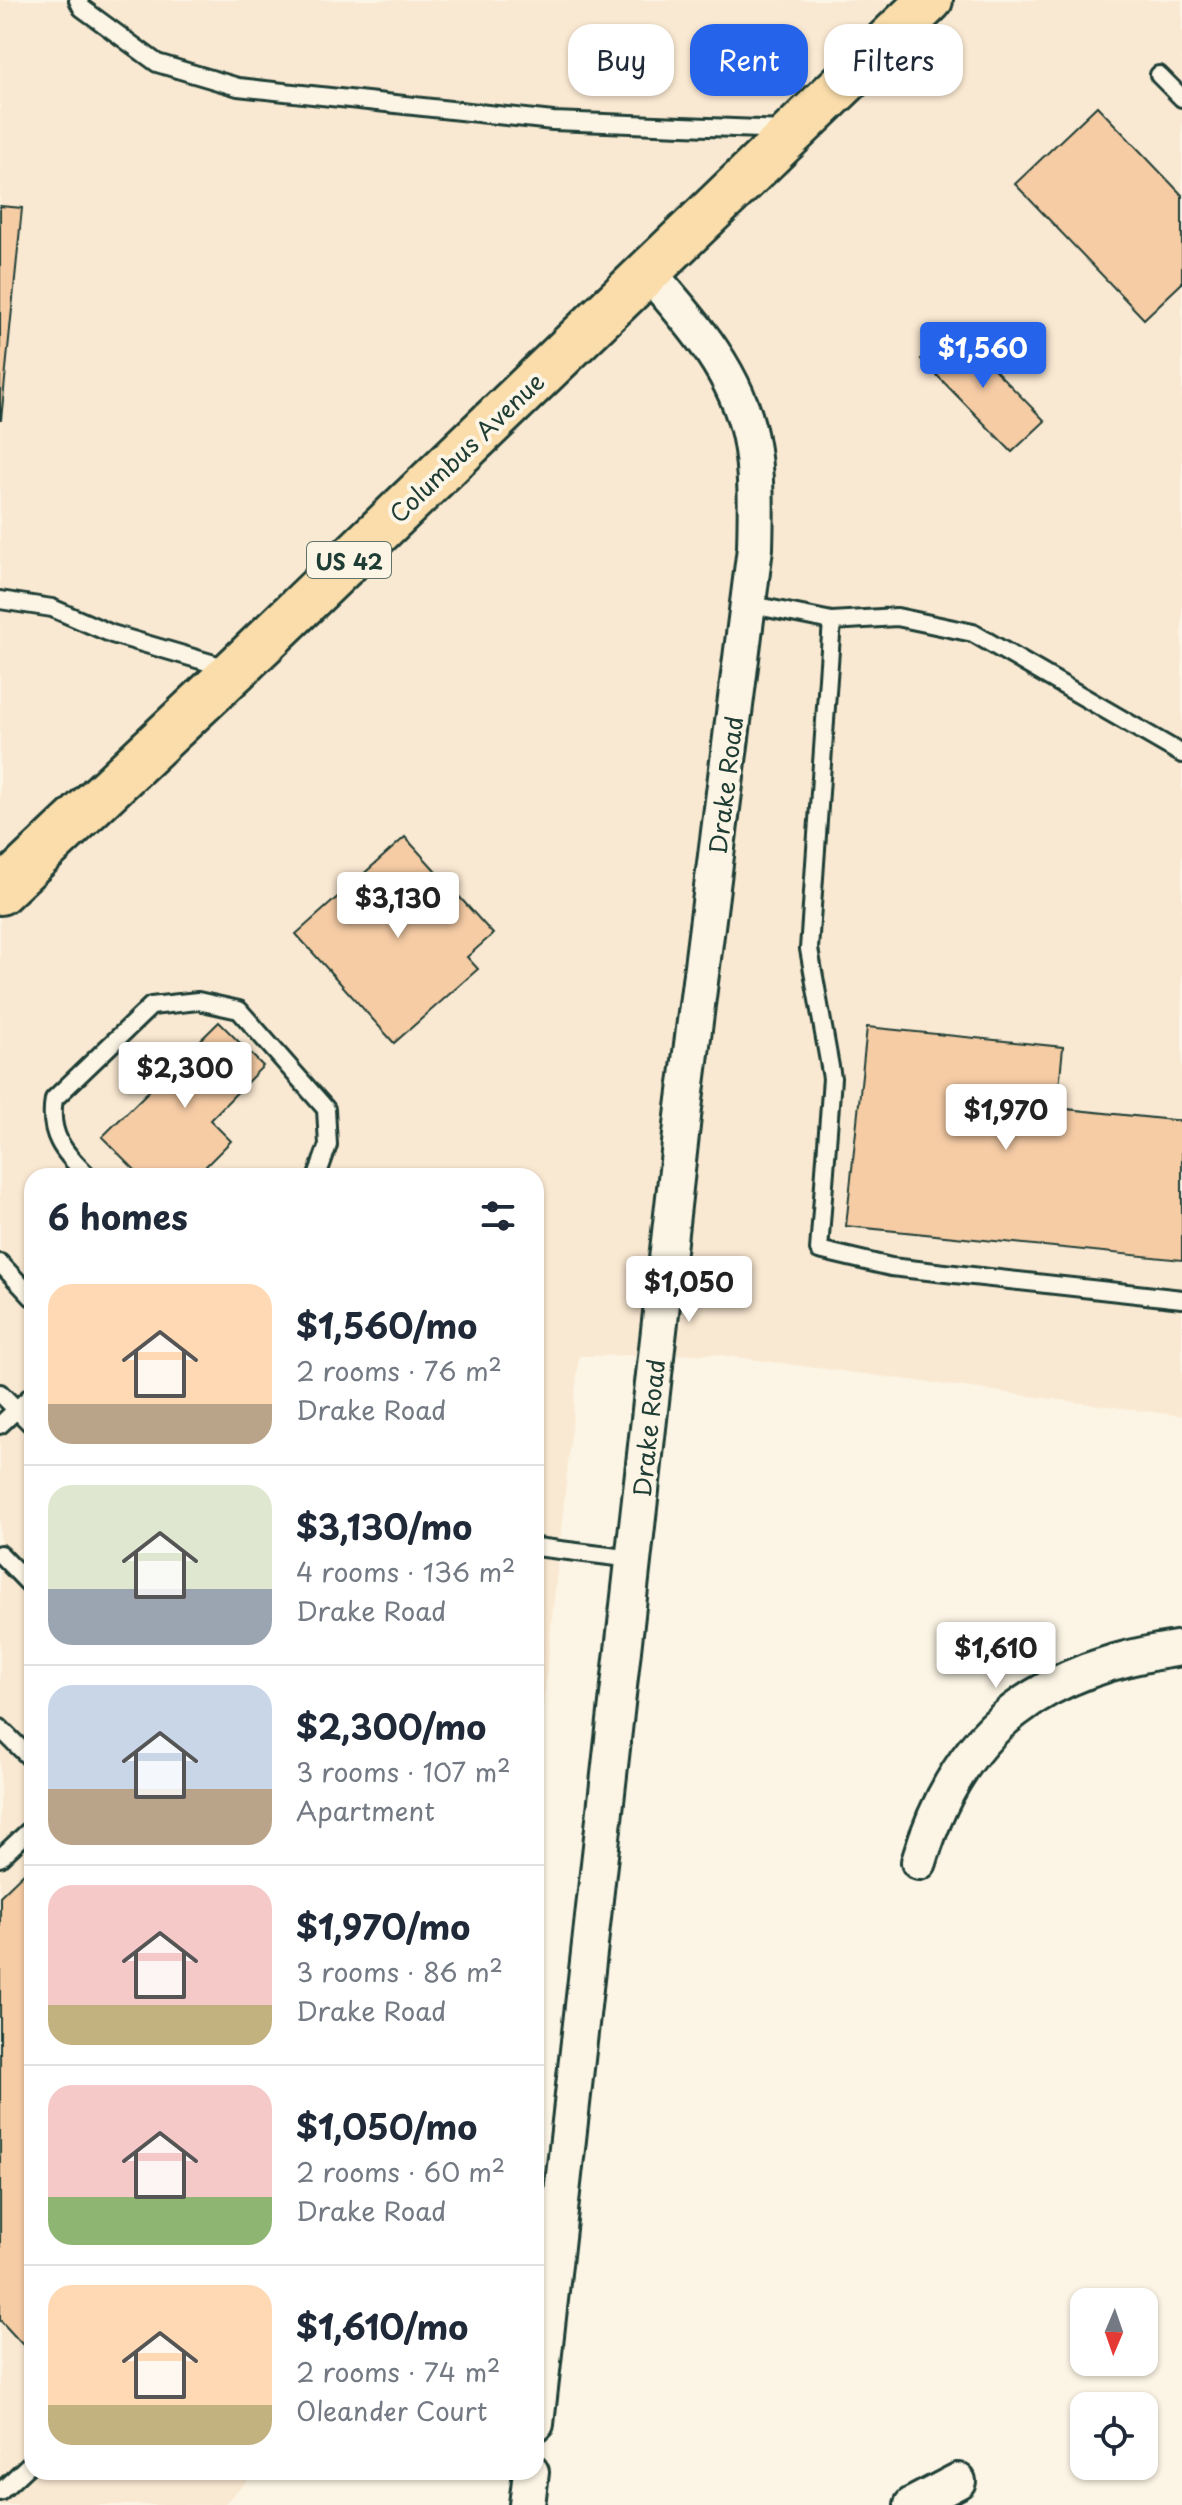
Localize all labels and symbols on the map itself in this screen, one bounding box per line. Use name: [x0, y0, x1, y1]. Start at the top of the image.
pin: $1,560: [918, 322, 1048, 390]
street label: Columbus Avenue: [380, 363, 552, 531]
road number: US 42: [307, 542, 391, 578]
street label: Drake Road: [699, 714, 751, 856]
pin: $3,130: [333, 872, 463, 940]
pin: $2,300: [120, 1042, 250, 1110]
pin: $1,970: [941, 1084, 1071, 1152]
pin: $1,050: [624, 1256, 754, 1324]
street label: Drake Road: [623, 1357, 673, 1499]
pin: $1,610: [931, 1622, 1061, 1690]
north arrow: [1070, 2288, 1158, 2376]

